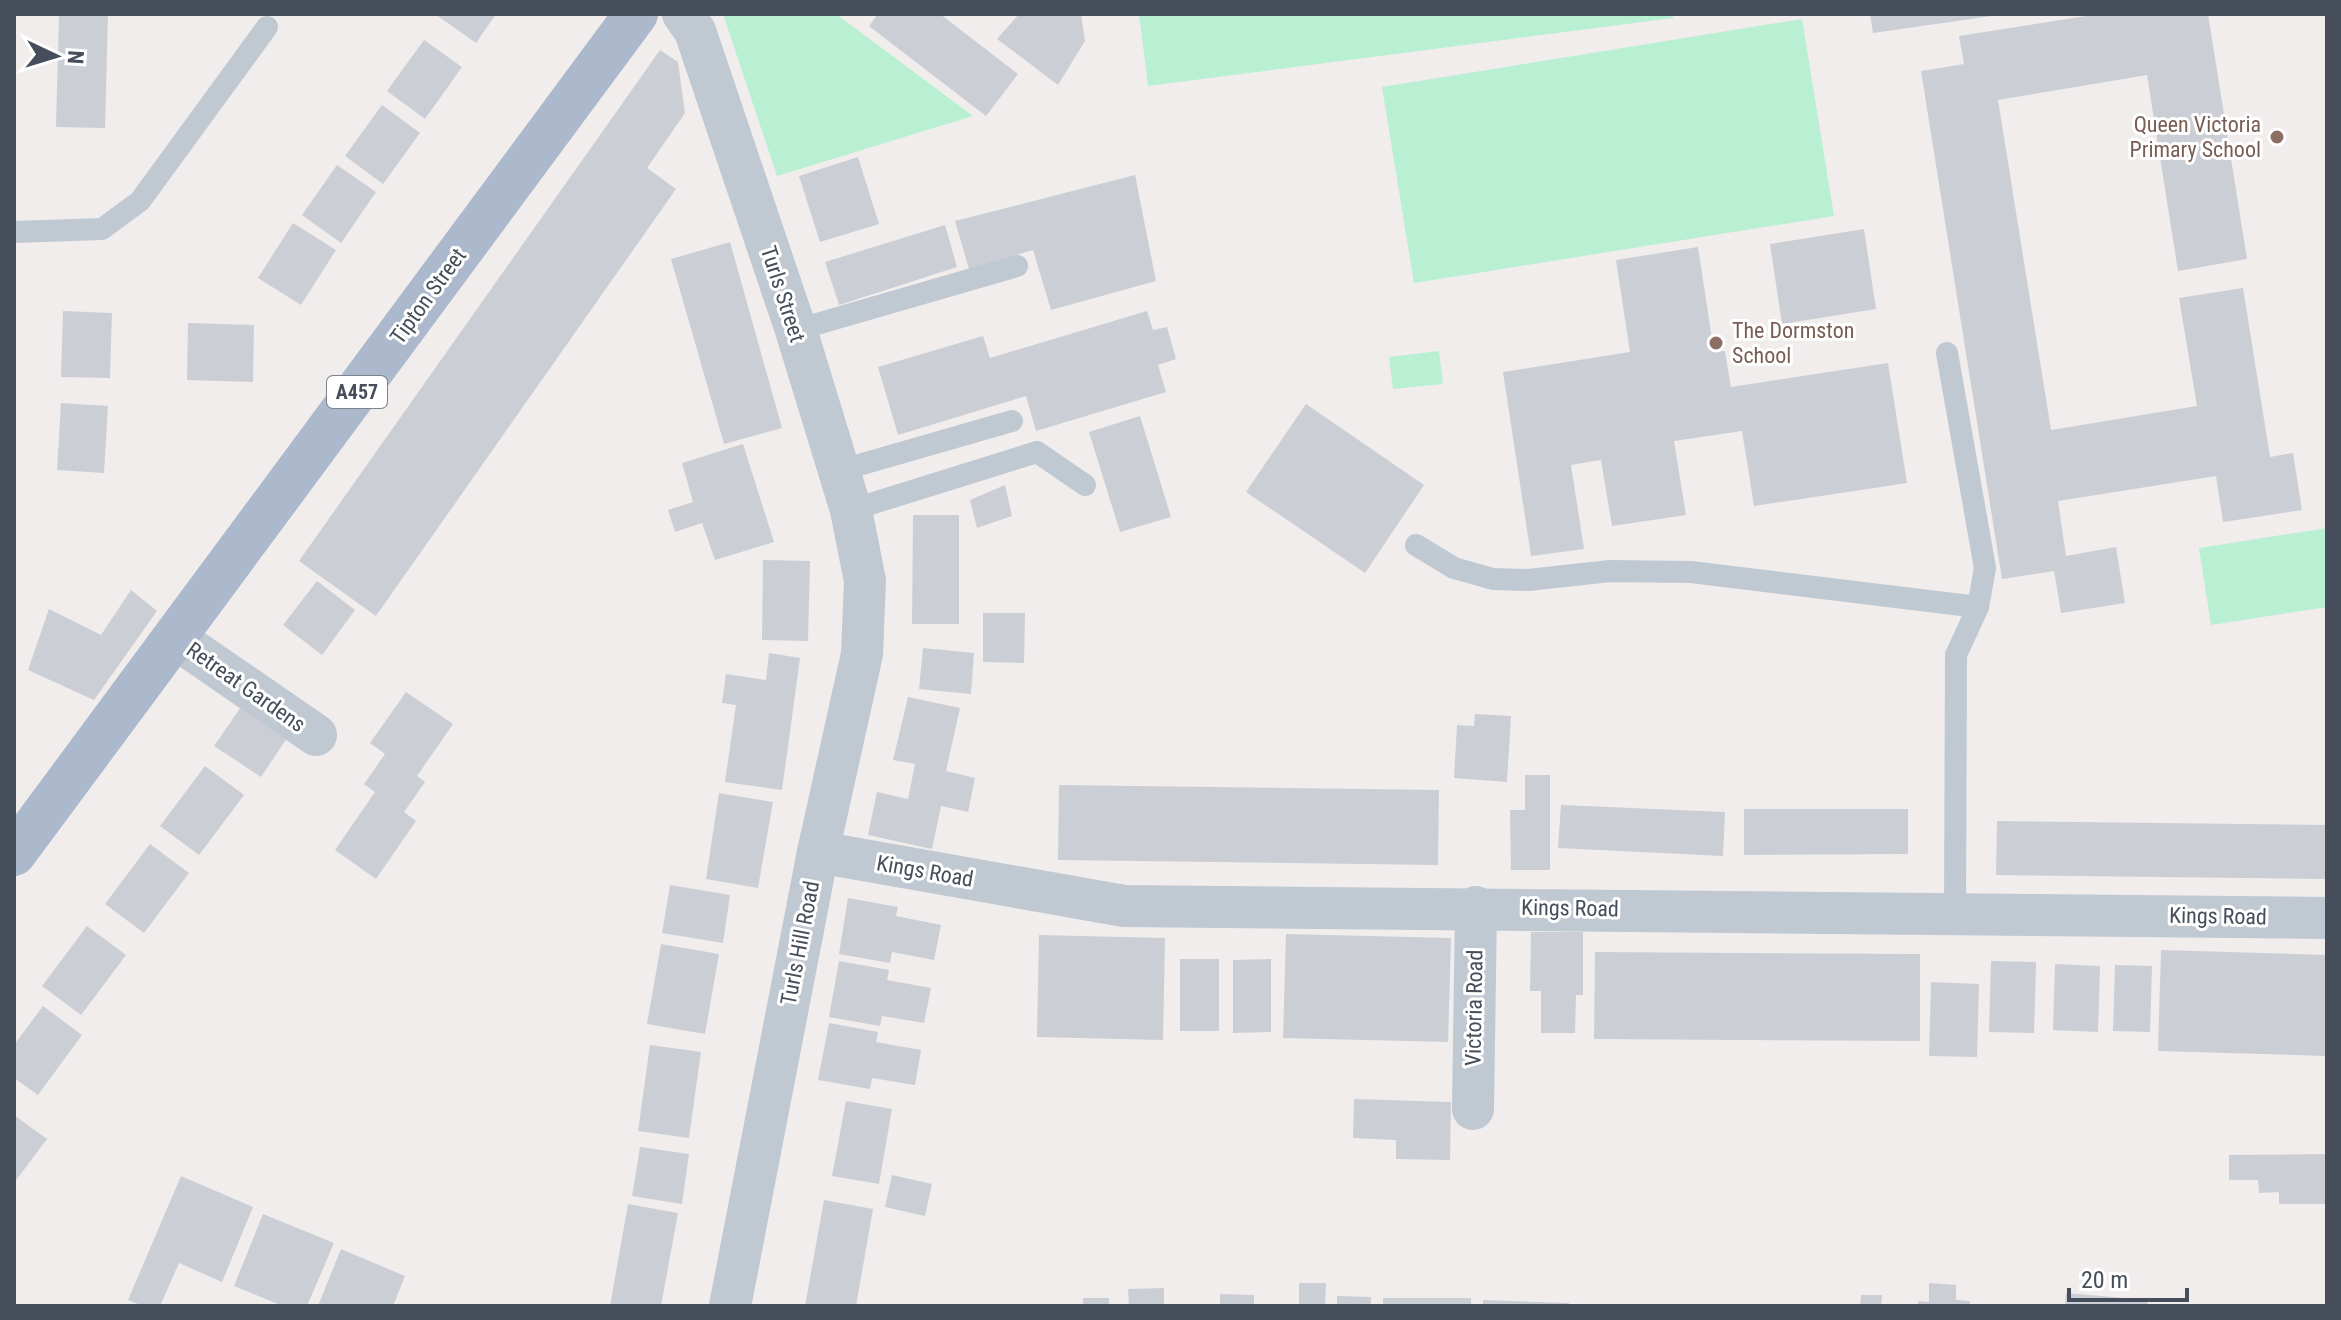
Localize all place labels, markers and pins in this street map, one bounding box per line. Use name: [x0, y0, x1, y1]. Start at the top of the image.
place label: Queen Victoria Primary School: [2130, 112, 2261, 162]
marker: Queen Victoria Primary School: [2268, 128, 2286, 146]
place label: The Dormston School: [1732, 318, 1854, 368]
marker: The Dormston School: [1707, 334, 1725, 352]

